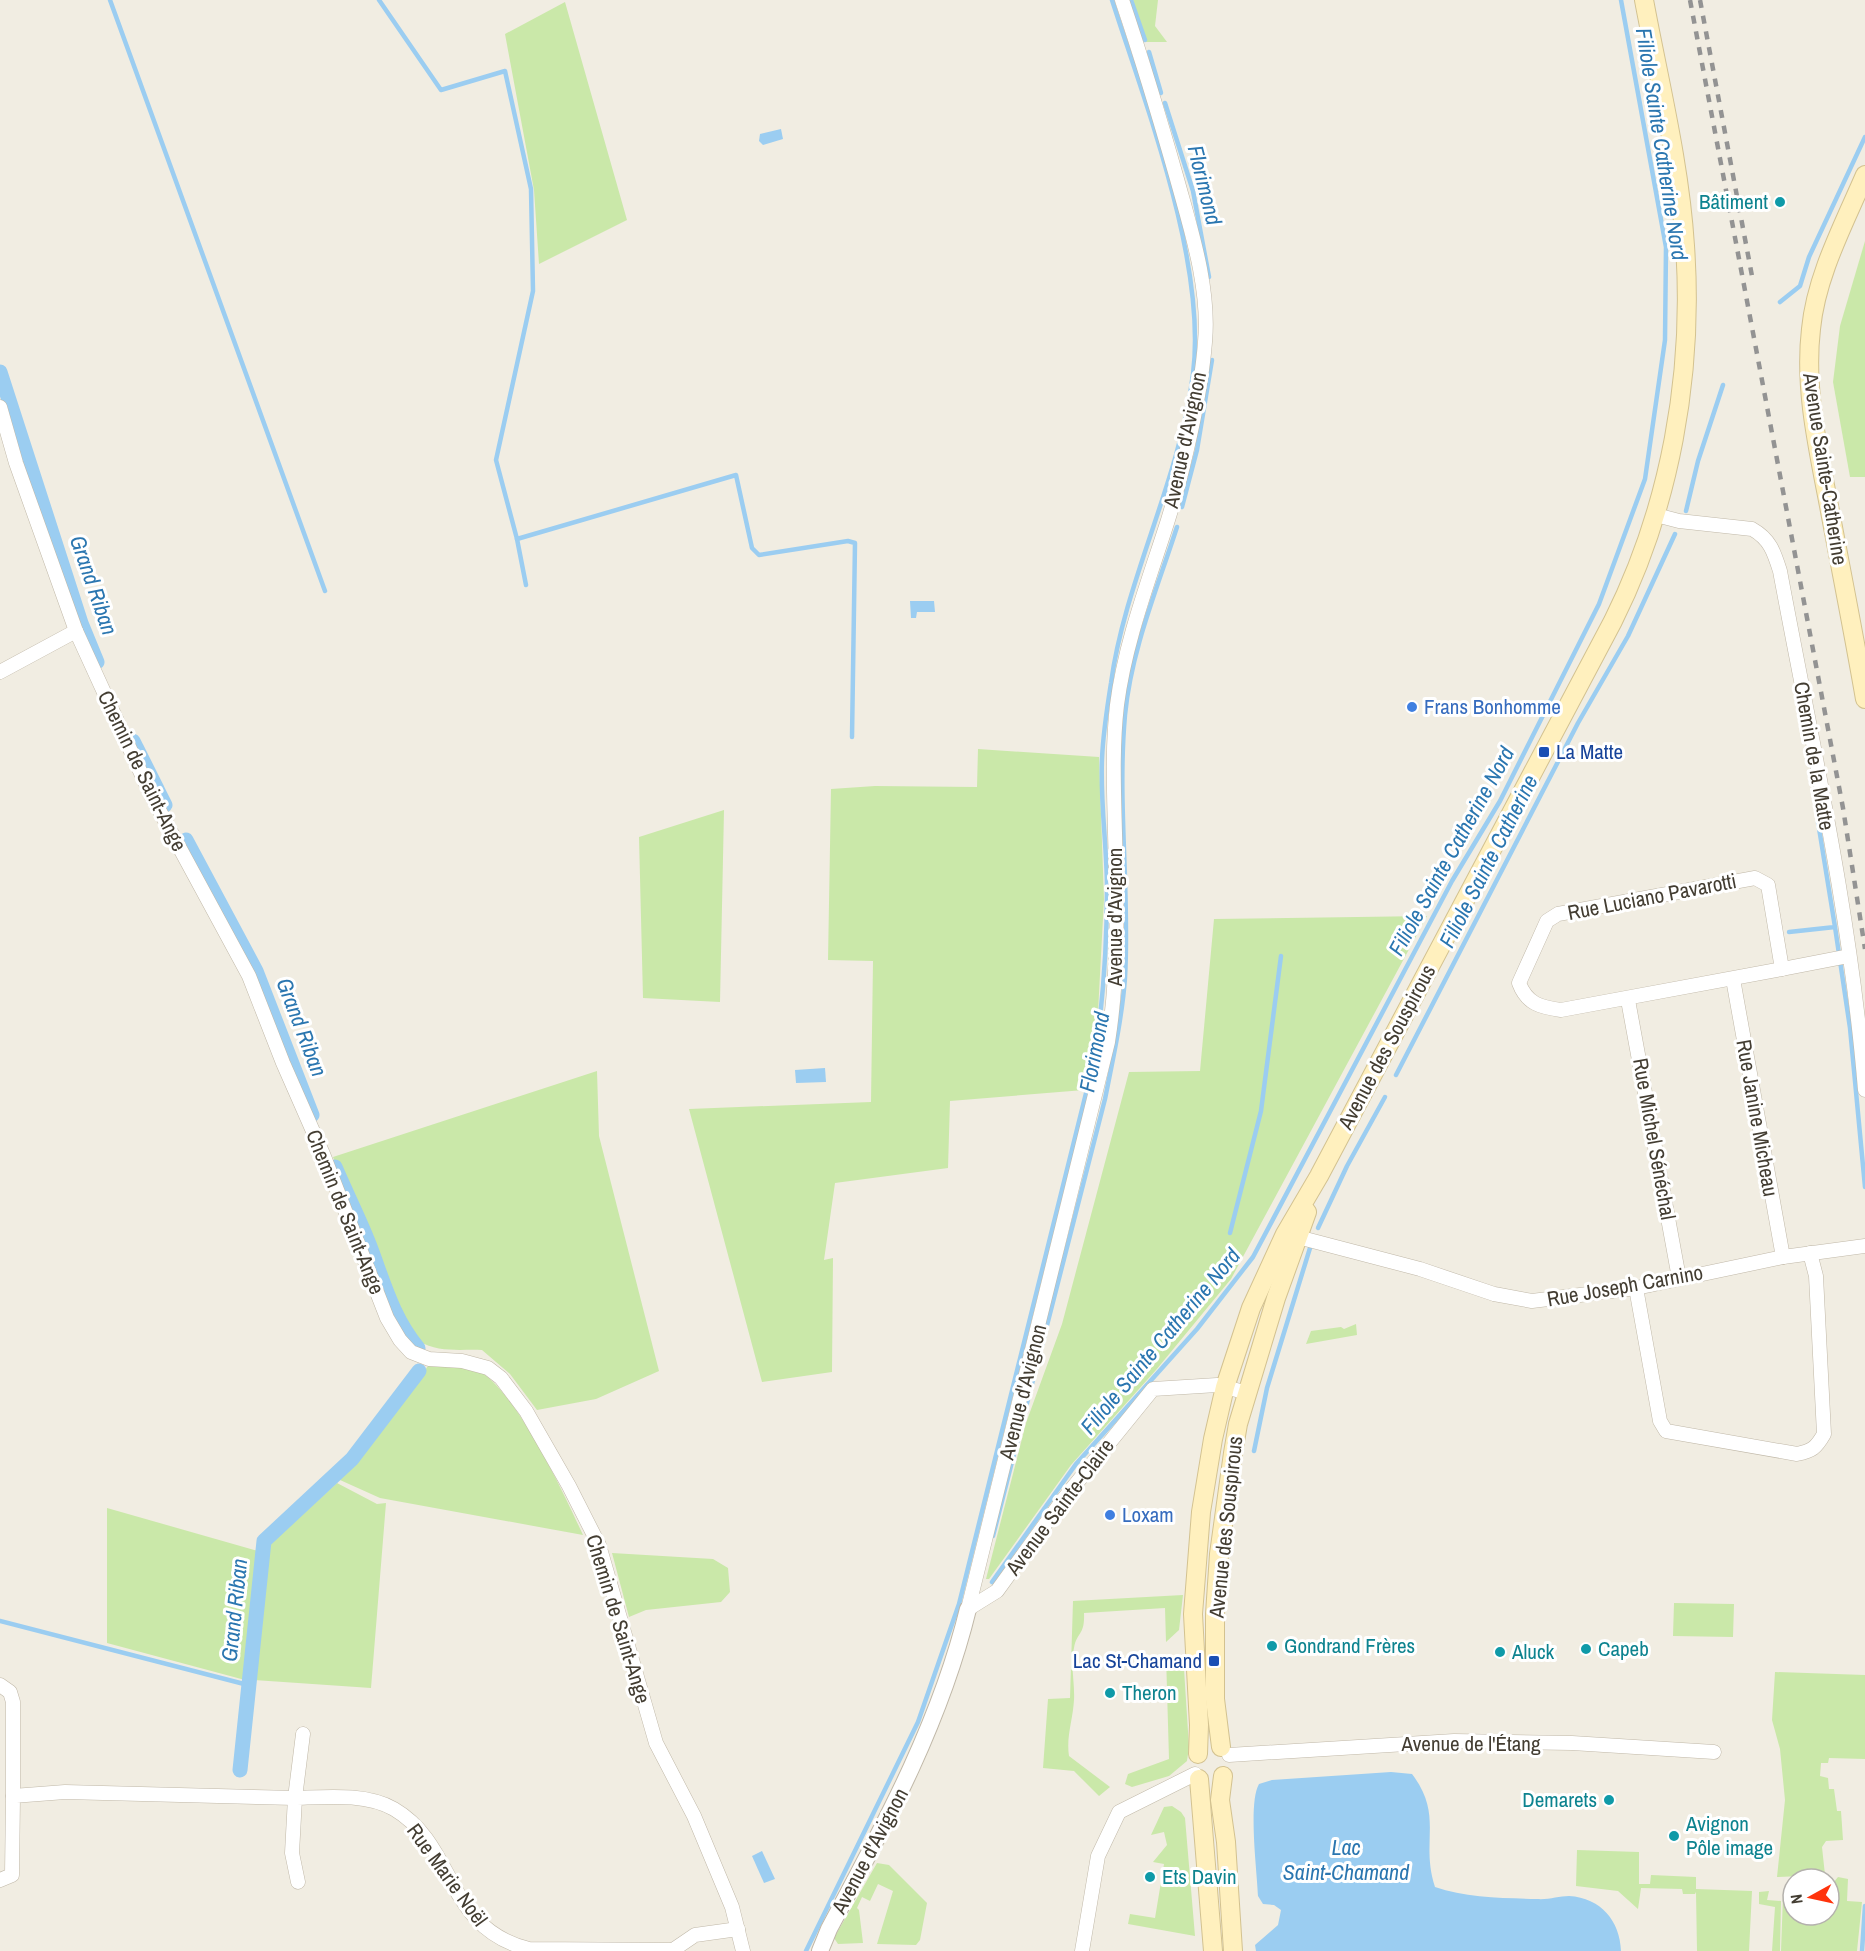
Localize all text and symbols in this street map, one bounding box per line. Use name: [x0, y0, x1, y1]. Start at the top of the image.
water label: Filiole Sainte Catherine Nord: [1629, 26, 1695, 263]
water label: Florimond: [1181, 142, 1230, 229]
place label: Bâtiment: [1699, 187, 1768, 216]
marker: Bâtiment: [1773, 195, 1787, 209]
street label: Avenue d'Avignon: [1156, 369, 1213, 512]
street label: Avenue Sainte-Catherine: [1796, 370, 1855, 567]
water label: Grand Riban: [63, 531, 125, 639]
street label: Chemin de la Matte: [1787, 679, 1842, 832]
street label: Chemin de Saint-Ange: [91, 686, 194, 856]
place label: Frans Bonhomme: [1424, 692, 1561, 721]
marker: Frans Bonhomme: [1405, 700, 1419, 714]
place label: La Matte: [1556, 737, 1623, 766]
water label: Filiole Sainte Catherine Nord: [1383, 742, 1519, 960]
marker: La Matte: [1537, 745, 1551, 759]
water label: Filiole Sainte Catherine: [1433, 770, 1543, 952]
street label: Avenue d'Avignon: [1100, 848, 1129, 987]
street label: Rue Luciano Pavarotti: [1565, 866, 1739, 927]
street label: Avenue des Souspirous: [1330, 959, 1442, 1135]
water label: Grand Riban: [269, 973, 335, 1081]
water label: Florimond: [1072, 1008, 1117, 1095]
street label: Rue Janine Micheau: [1729, 1037, 1786, 1199]
street label: Rue Michel Sénéchal: [1626, 1056, 1683, 1222]
street label: Chemin de Saint-Ange: [299, 1125, 392, 1298]
water label: Filiole Sainte Catherine Nord: [1073, 1241, 1248, 1441]
street label: Rue Joseph Carnino: [1545, 1258, 1705, 1314]
street label: Avenue d'Avignon: [991, 1321, 1053, 1464]
street label: Avenue Sainte-Claire: [998, 1432, 1121, 1582]
street label: Avenue des Souspirous: [1201, 1435, 1249, 1620]
place label: Loxam: [1122, 1500, 1174, 1529]
marker: Loxam: [1103, 1508, 1117, 1522]
street label: Chemin de Saint-Ange: [579, 1531, 658, 1707]
water label: Grand Riban: [214, 1557, 254, 1663]
place label: Gondrand Frères: [1284, 1631, 1415, 1660]
place label: Capeb: [1598, 1634, 1649, 1663]
place label: Aluck: [1511, 1637, 1554, 1666]
marker: Gondrand Frères: [1265, 1639, 1279, 1653]
marker: Capeb: [1579, 1642, 1593, 1656]
marker: Aluck: [1493, 1645, 1507, 1659]
place label: Lac St-Chamand: [1073, 1646, 1202, 1675]
marker: Lac St-Chamand: [1207, 1654, 1221, 1668]
place label: Theron: [1122, 1678, 1177, 1707]
marker: Theron: [1103, 1686, 1117, 1700]
street label: Avenue de l'Étang: [1401, 1729, 1541, 1758]
street label: Avenue d'Avignon: [824, 1783, 915, 1920]
place label: Demarets: [1522, 1785, 1597, 1814]
marker: Demarets: [1602, 1793, 1616, 1807]
place label: Avignon Pôle image: [1685, 1809, 1773, 1862]
street label: Rue Marie Noël: [400, 1817, 495, 1932]
marker: Avignon Pôle image: [1667, 1829, 1681, 1843]
water label: Lac Saint-Chamand: [1283, 1832, 1410, 1887]
place label: Ets Davin: [1162, 1862, 1237, 1891]
north arrow: [1781, 1867, 1841, 1927]
marker: Ets Davin: [1143, 1870, 1157, 1884]
text: N: [1785, 1893, 1808, 1905]

